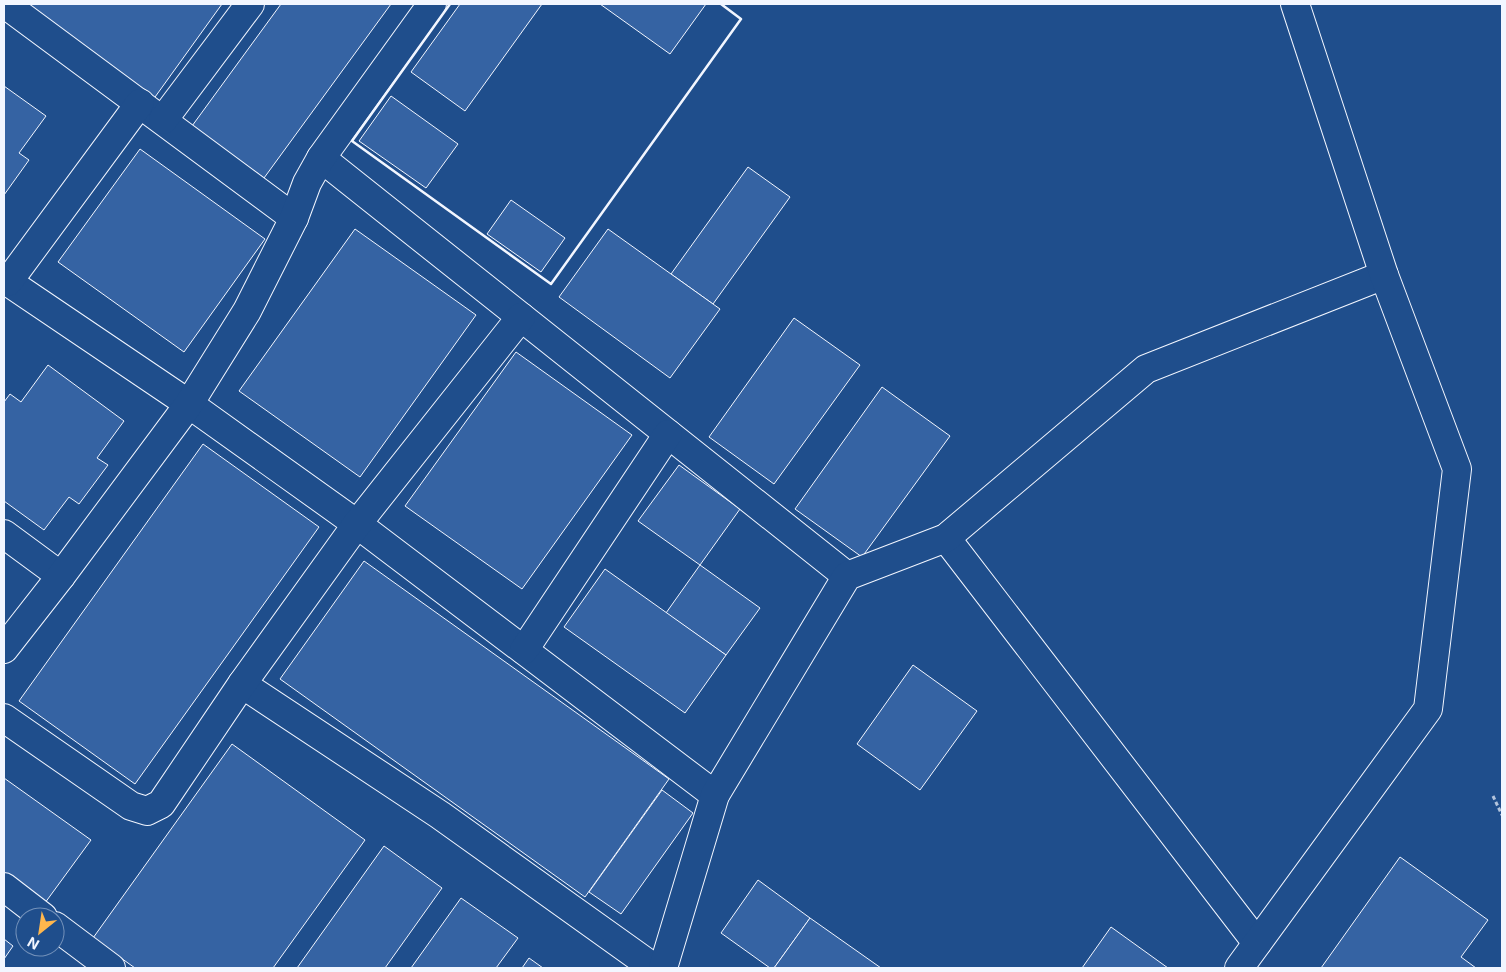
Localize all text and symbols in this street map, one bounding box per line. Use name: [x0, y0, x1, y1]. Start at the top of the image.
north arrow: [15, 907, 65, 957]
text: N: [24, 934, 42, 954]

